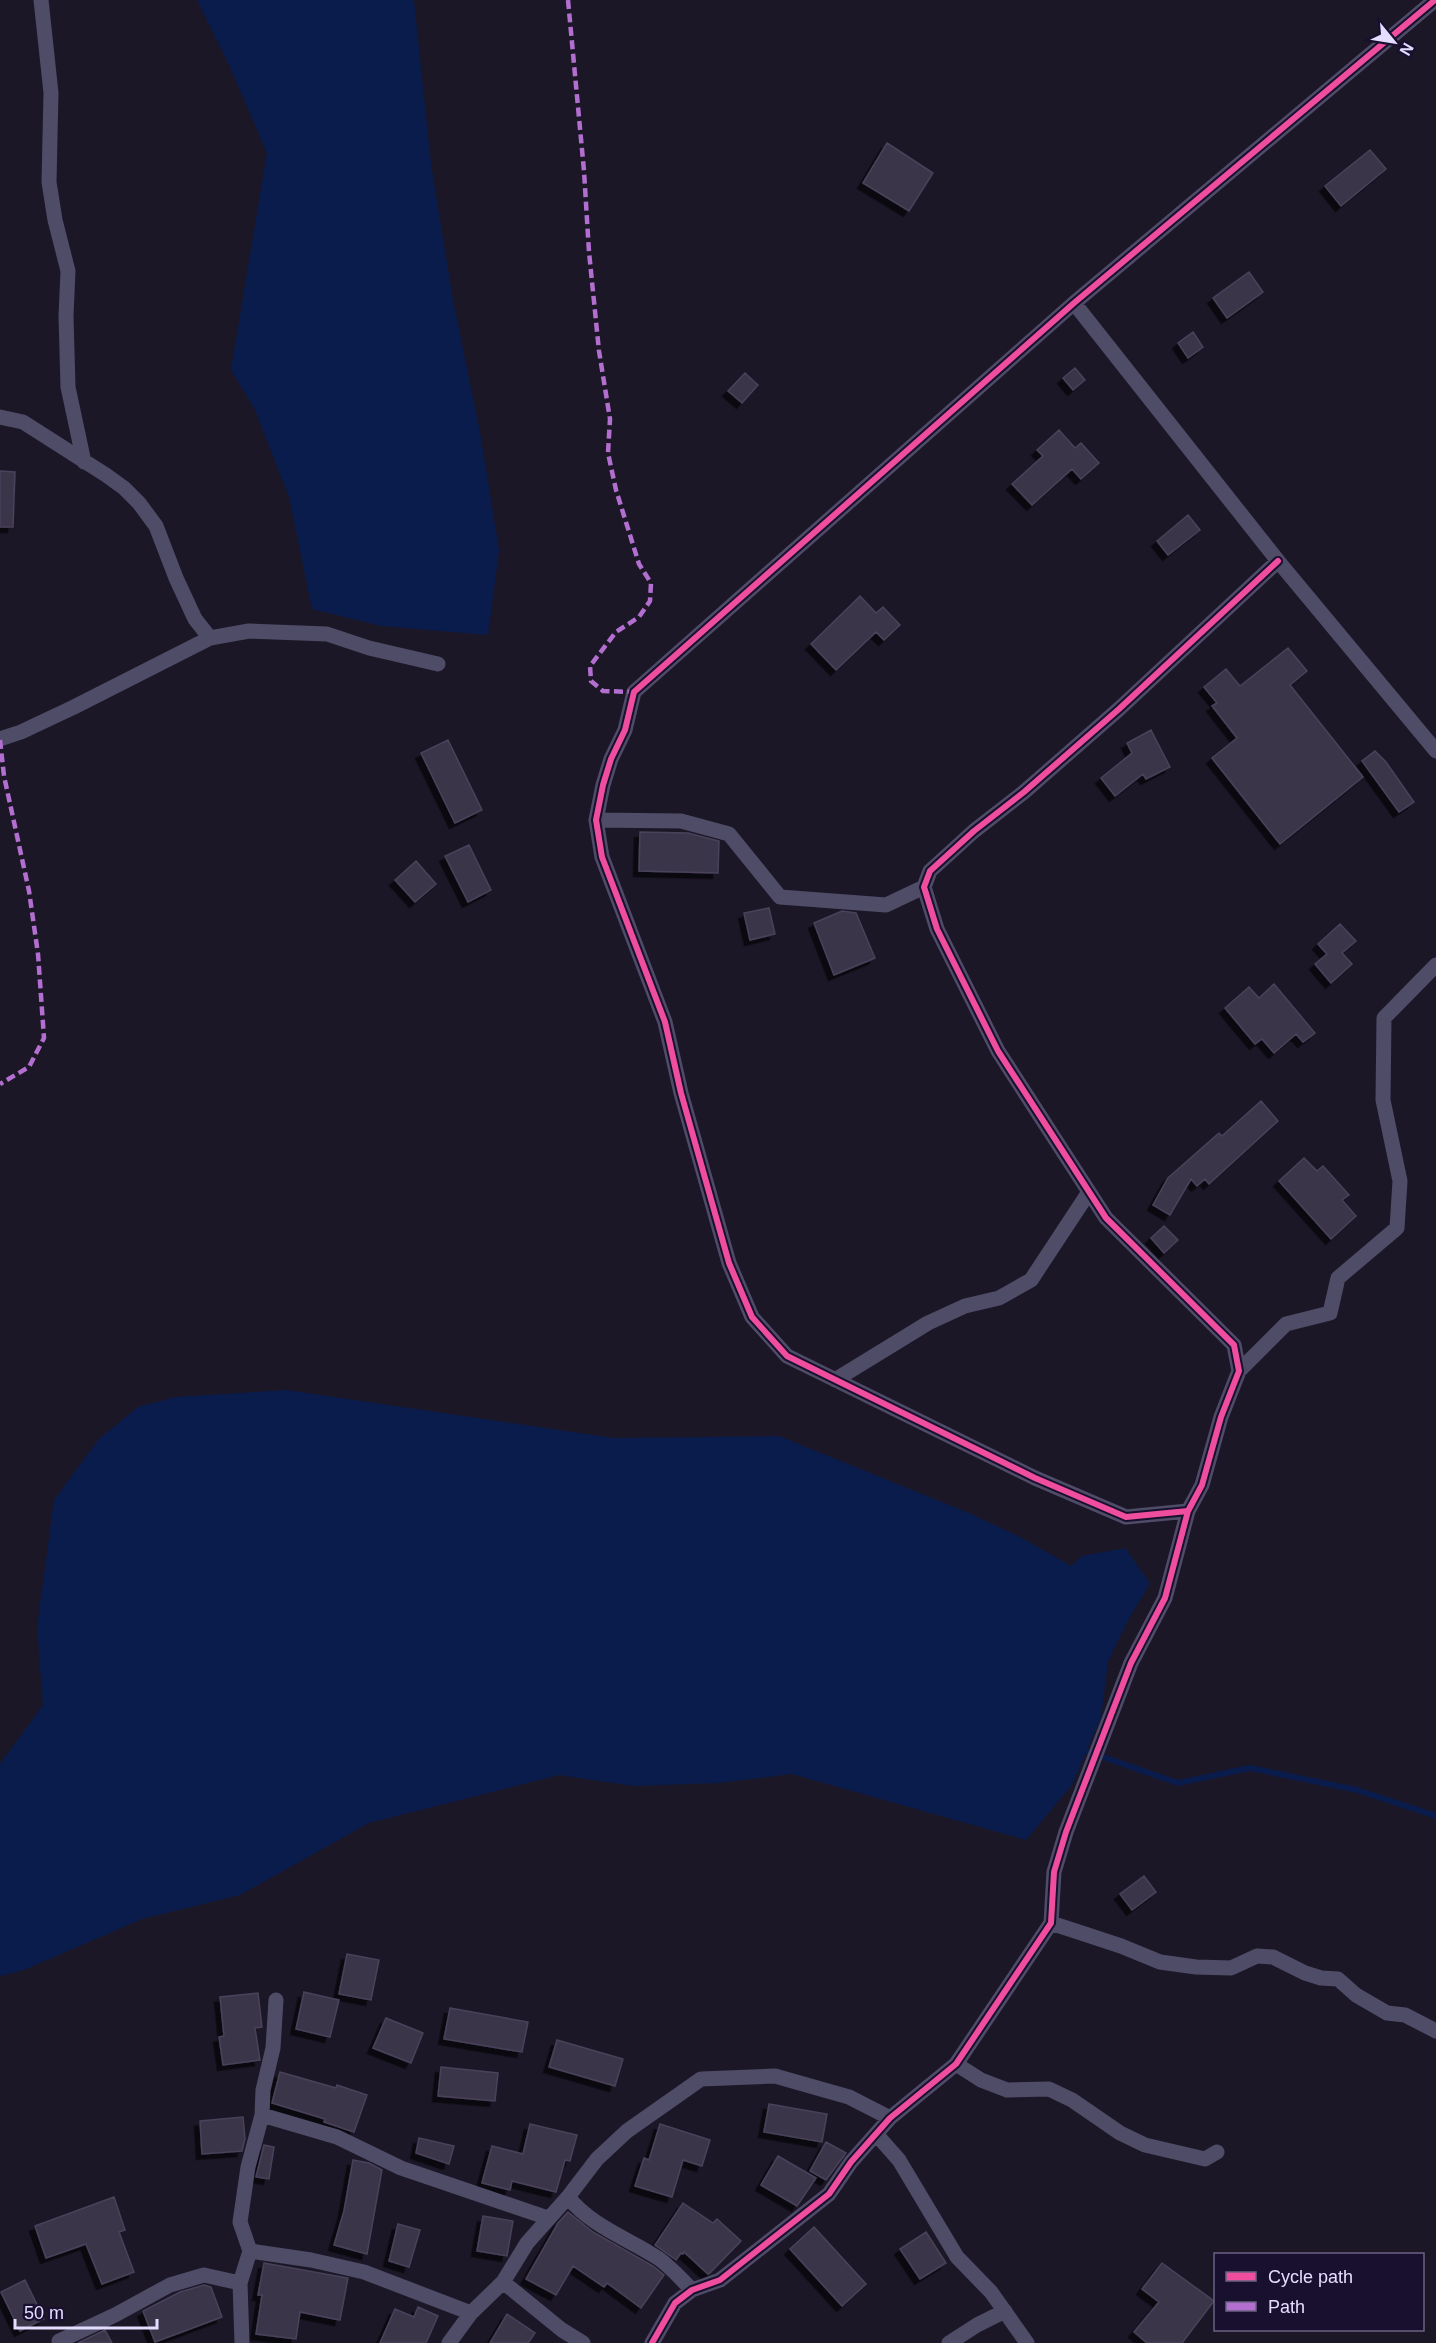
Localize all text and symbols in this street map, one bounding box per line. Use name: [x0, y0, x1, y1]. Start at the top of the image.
north arrow: [1364, 12, 1424, 72]
text: N: [1396, 40, 1417, 59]
legend: [1214, 2253, 1424, 2331]
text: Cycle path: [1268, 2267, 1353, 2287]
scale bar: [15, 2292, 158, 2330]
text: Path: [1268, 2297, 1305, 2317]
text: 50 m: [24, 2303, 64, 2323]

